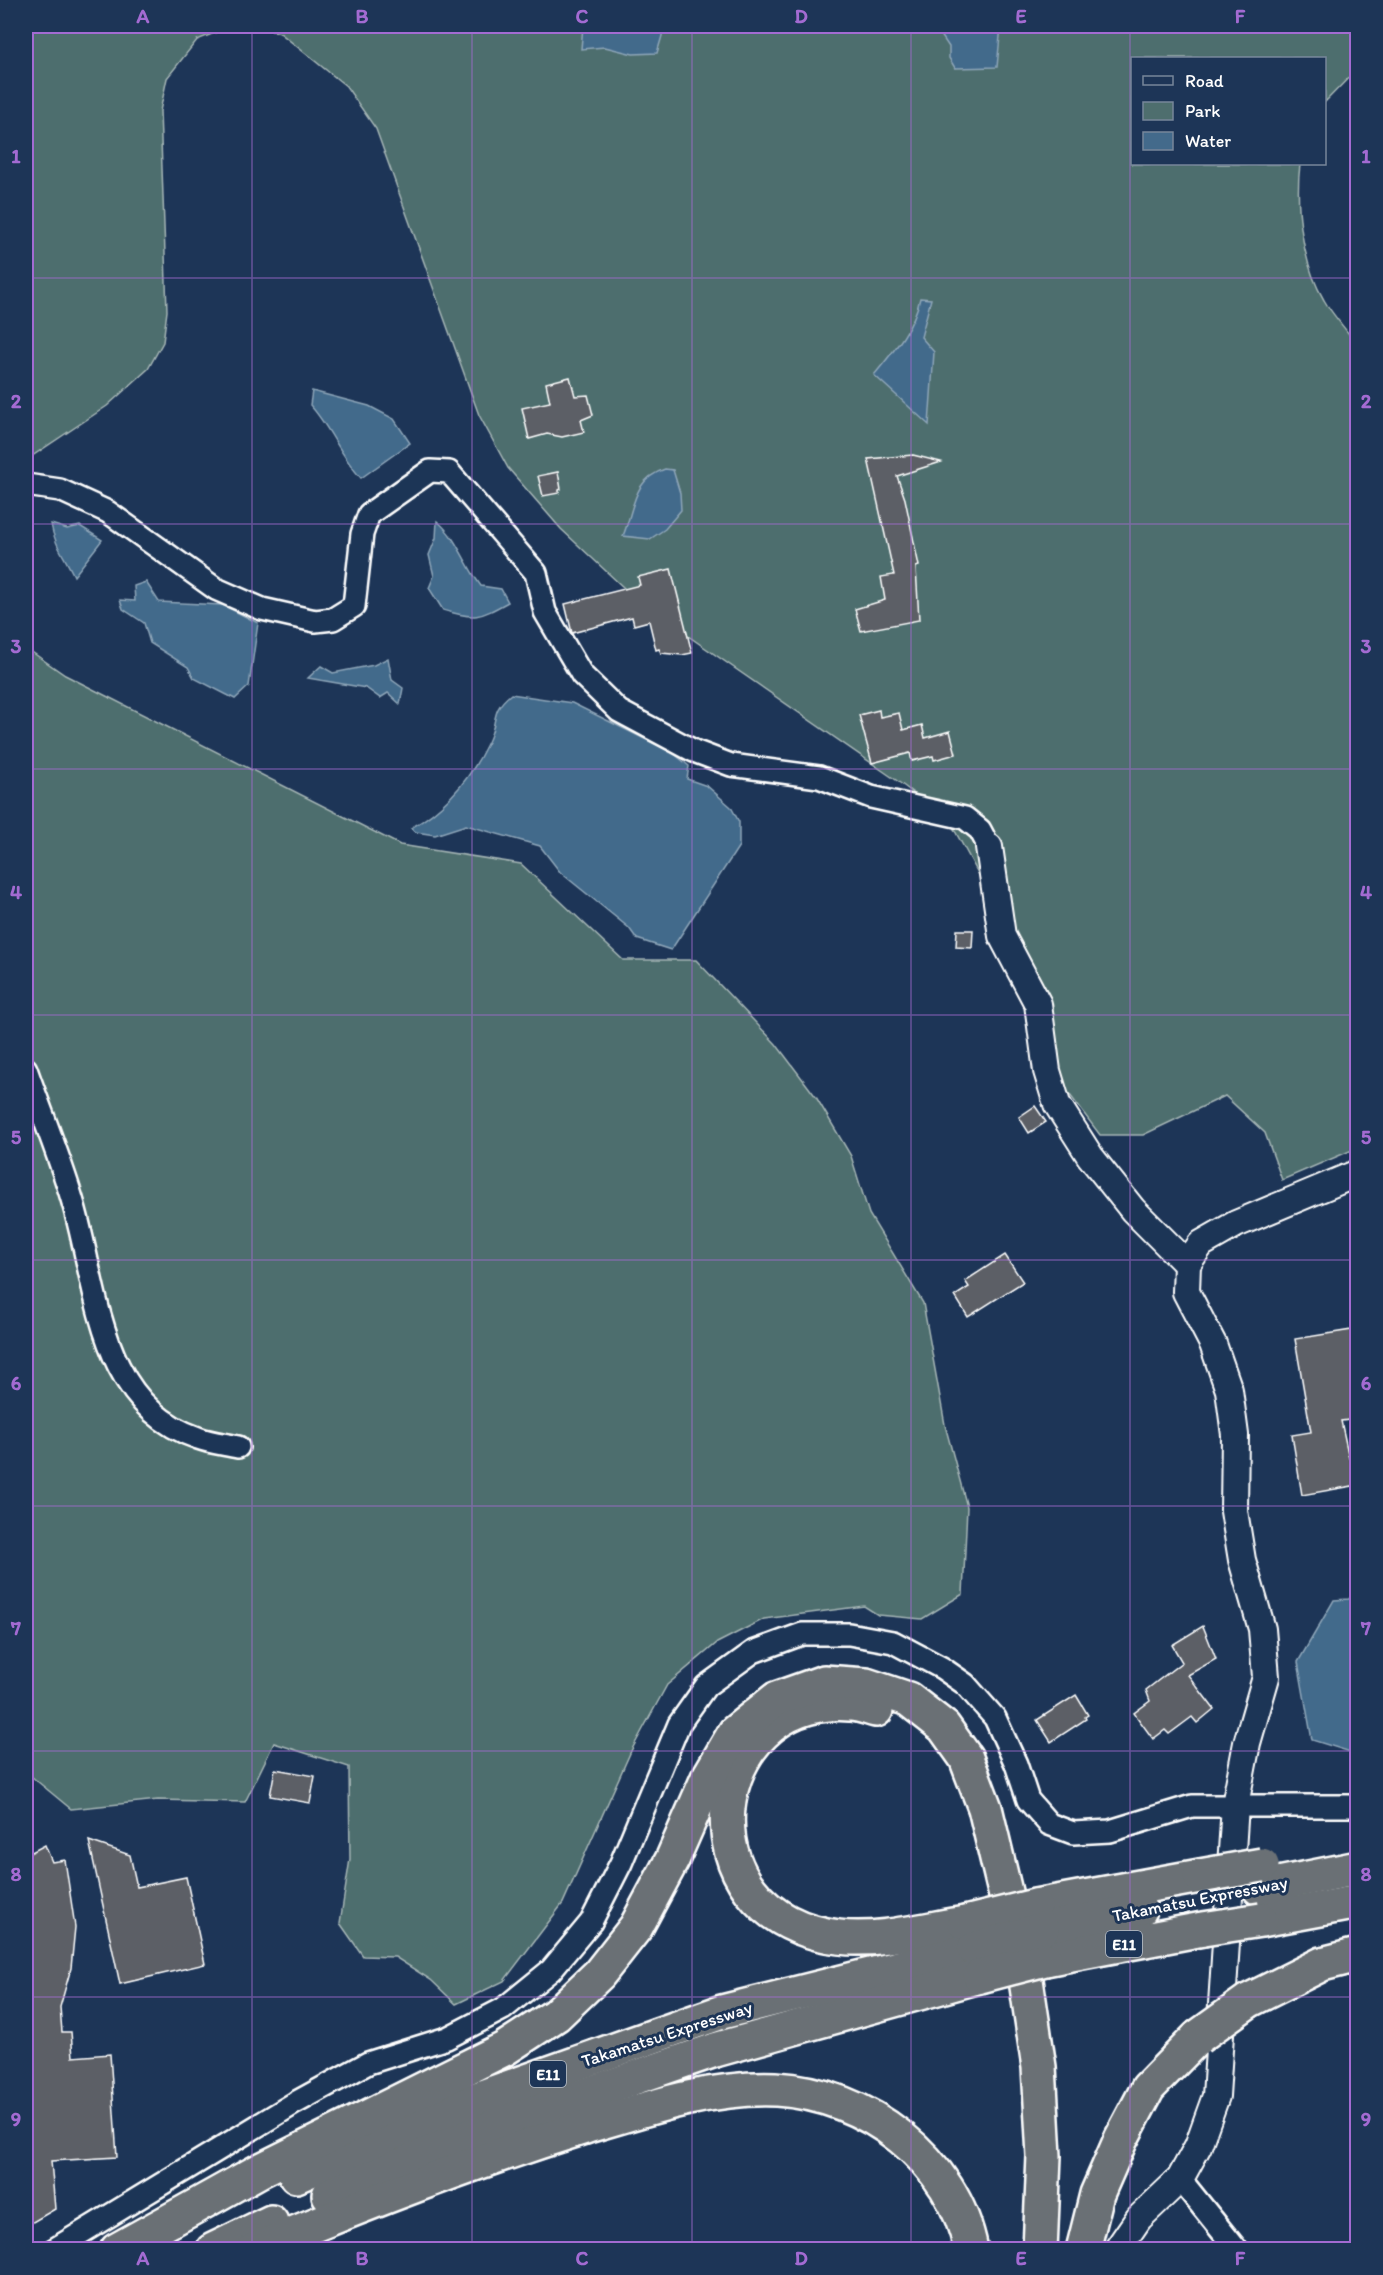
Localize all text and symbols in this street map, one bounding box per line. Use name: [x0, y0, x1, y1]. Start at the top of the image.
text: A: [136, 4, 150, 28]
text: B: [356, 4, 369, 28]
text: C: [576, 4, 589, 28]
text: D: [794, 4, 808, 28]
text: E: [1015, 4, 1027, 28]
text: F: [1235, 4, 1246, 28]
legend: [1131, 57, 1326, 165]
text: Road: [1185, 70, 1224, 92]
text: Park: [1185, 100, 1220, 122]
text: Water: [1185, 130, 1231, 152]
text: 1: [11, 144, 21, 168]
text: 1: [1361, 144, 1371, 168]
text: 2: [11, 389, 22, 413]
text: 2: [1361, 389, 1372, 413]
text: 3: [11, 634, 22, 658]
text: 3: [1361, 634, 1372, 658]
text: 4: [10, 880, 22, 904]
text: 4: [1360, 880, 1372, 904]
text: 5: [11, 1125, 22, 1149]
text: 5: [1361, 1125, 1372, 1149]
text: 6: [11, 1371, 22, 1395]
text: 6: [1361, 1371, 1372, 1395]
text: 7: [10, 1616, 21, 1640]
text: 7: [1360, 1616, 1371, 1640]
text: 8: [11, 1862, 22, 1886]
text: 8: [1361, 1862, 1372, 1886]
street label: Takamatsu Expressway: [1110, 1871, 1290, 1927]
road number: E11: [1106, 1931, 1142, 1957]
street label: Takamatsu Expressway: [579, 1996, 756, 2072]
road number: E11: [530, 2061, 566, 2087]
text: 9: [11, 2107, 21, 2131]
text: 9: [1361, 2107, 1371, 2131]
text: A: [136, 2246, 150, 2270]
text: B: [356, 2246, 369, 2270]
text: C: [576, 2246, 589, 2270]
text: D: [794, 2246, 808, 2270]
text: E: [1015, 2246, 1027, 2270]
text: F: [1235, 2246, 1246, 2270]

